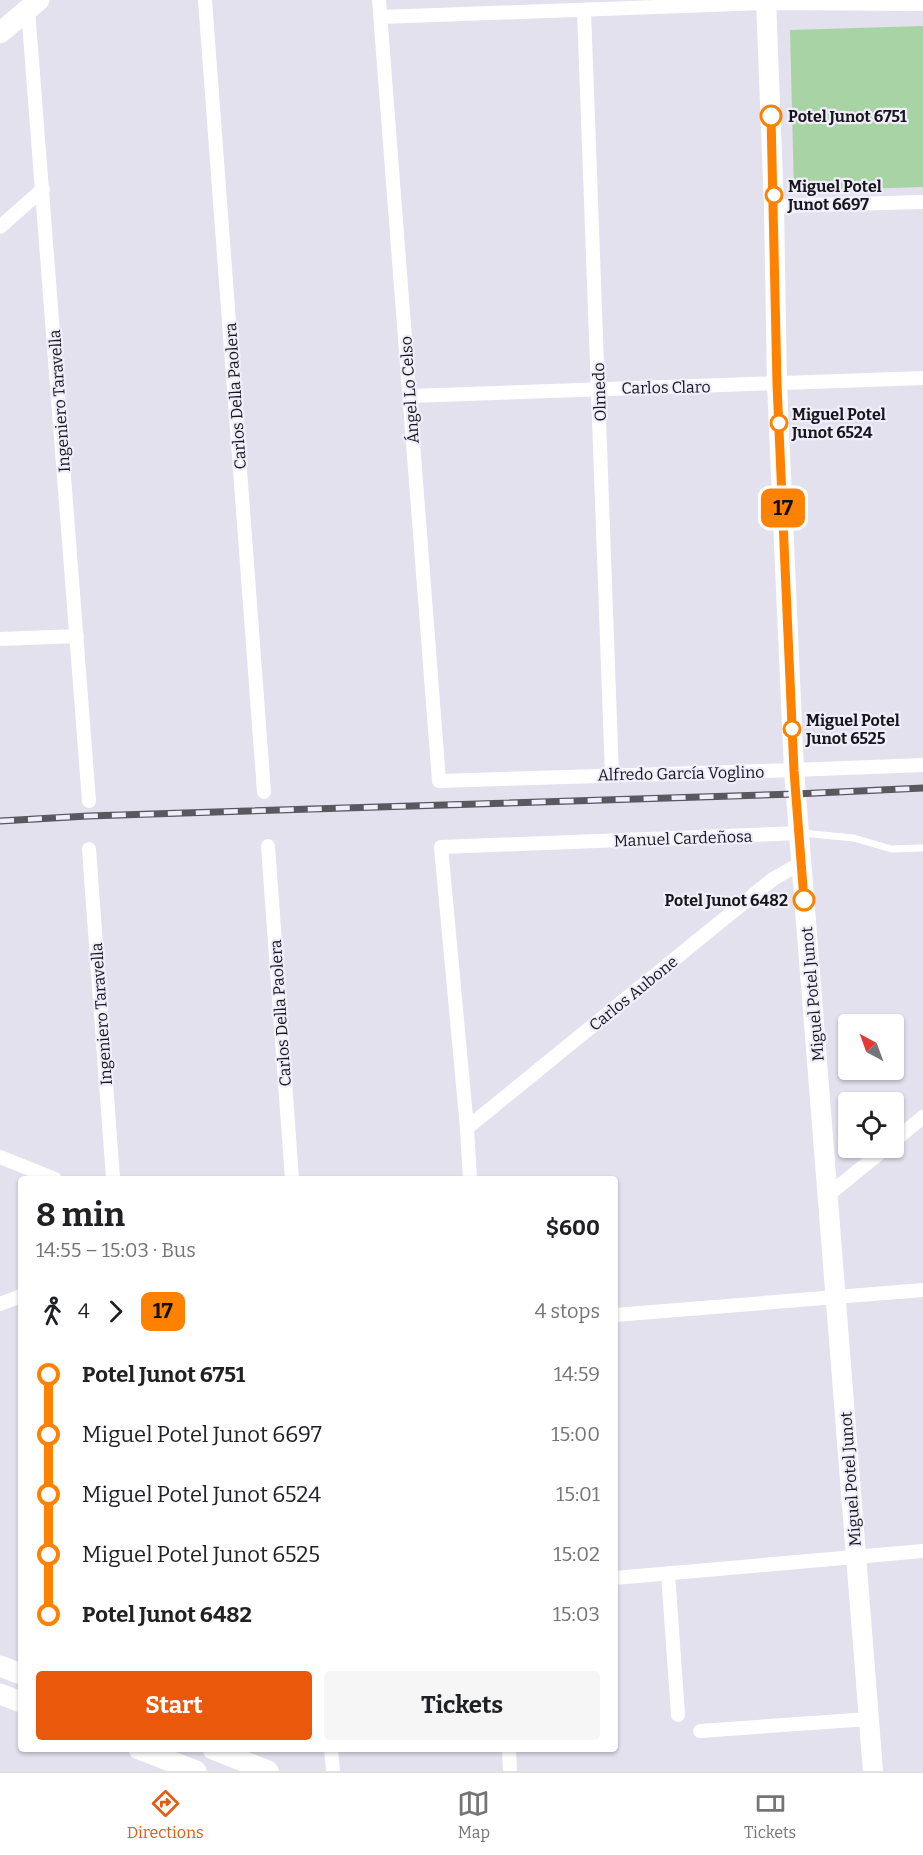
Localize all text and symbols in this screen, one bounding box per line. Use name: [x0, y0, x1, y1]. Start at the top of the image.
marker: Potel Junot 6751: [760, 105, 782, 127]
place label: Potel Junot 6751: [788, 107, 907, 126]
place label: Miguel Potel Junot 6697: [787, 177, 882, 214]
marker: Miguel Potel Junot 6697: [765, 186, 783, 204]
street label: Carlos Della Paolera: [221, 322, 250, 470]
street label: Ingeniero Taravella: [45, 329, 74, 473]
street label: Ángel Lo Celso: [395, 336, 423, 444]
street label: Olmedo: [589, 362, 610, 422]
street label: Carlos Claro: [621, 377, 711, 398]
place label: Miguel Potel Junot 6524: [791, 405, 886, 442]
marker: Miguel Potel Junot 6524: [770, 414, 788, 432]
line badge: 17: [756, 488, 810, 528]
text: 17: [773, 495, 793, 521]
place label: Miguel Potel Junot 6525: [805, 711, 900, 748]
marker: Miguel Potel Junot 6525: [783, 720, 801, 738]
street label: Alfredo García Voglino: [597, 763, 765, 784]
street label: Manuel Cardeñosa: [613, 827, 753, 850]
marker: Potel Junot 6482: [793, 889, 815, 911]
place label: Potel Junot 6482: [664, 891, 788, 910]
street label: Miguel Potel Junot: [797, 926, 828, 1062]
street label: Carlos Della Paolera: [266, 939, 295, 1087]
street label: Ingeniero Taravella: [87, 942, 116, 1086]
street label: Carlos Aubone: [585, 952, 681, 1035]
north arrow: [838, 1014, 904, 1080]
map controls: [838, 1014, 904, 1158]
button: locate: [838, 1092, 904, 1158]
text: 8 min: [36, 1195, 125, 1235]
text: $600: [546, 1214, 600, 1241]
text: 14:55 – 15:03 · Bus: [36, 1238, 196, 1262]
icon: walk: [36, 1295, 69, 1328]
icon: forward: [99, 1295, 132, 1328]
text: 17: [153, 1298, 173, 1324]
text: 4: [78, 1299, 90, 1323]
text: 4 stops: [535, 1299, 600, 1323]
text: Potel Junot 6751: [82, 1361, 245, 1388]
text: 14:59: [554, 1362, 600, 1386]
street label: Miguel Potel Junot: [836, 1411, 865, 1547]
text: Miguel Potel Junot 6697: [82, 1421, 322, 1448]
text: 15:00: [551, 1422, 600, 1446]
text: Miguel Potel Junot 6524: [82, 1481, 321, 1508]
text: 15:01: [556, 1482, 600, 1506]
text: Miguel Potel Junot 6525: [82, 1541, 320, 1568]
text: 15:02: [553, 1542, 600, 1566]
text: Potel Junot 6482: [82, 1601, 252, 1628]
text: 15:03: [553, 1602, 600, 1626]
button: Start: [36, 1671, 312, 1740]
button: Tickets: [324, 1671, 600, 1740]
tab: Directions: [127, 1787, 204, 1842]
tab: Map: [457, 1787, 490, 1842]
tab: Tickets: [744, 1787, 796, 1842]

